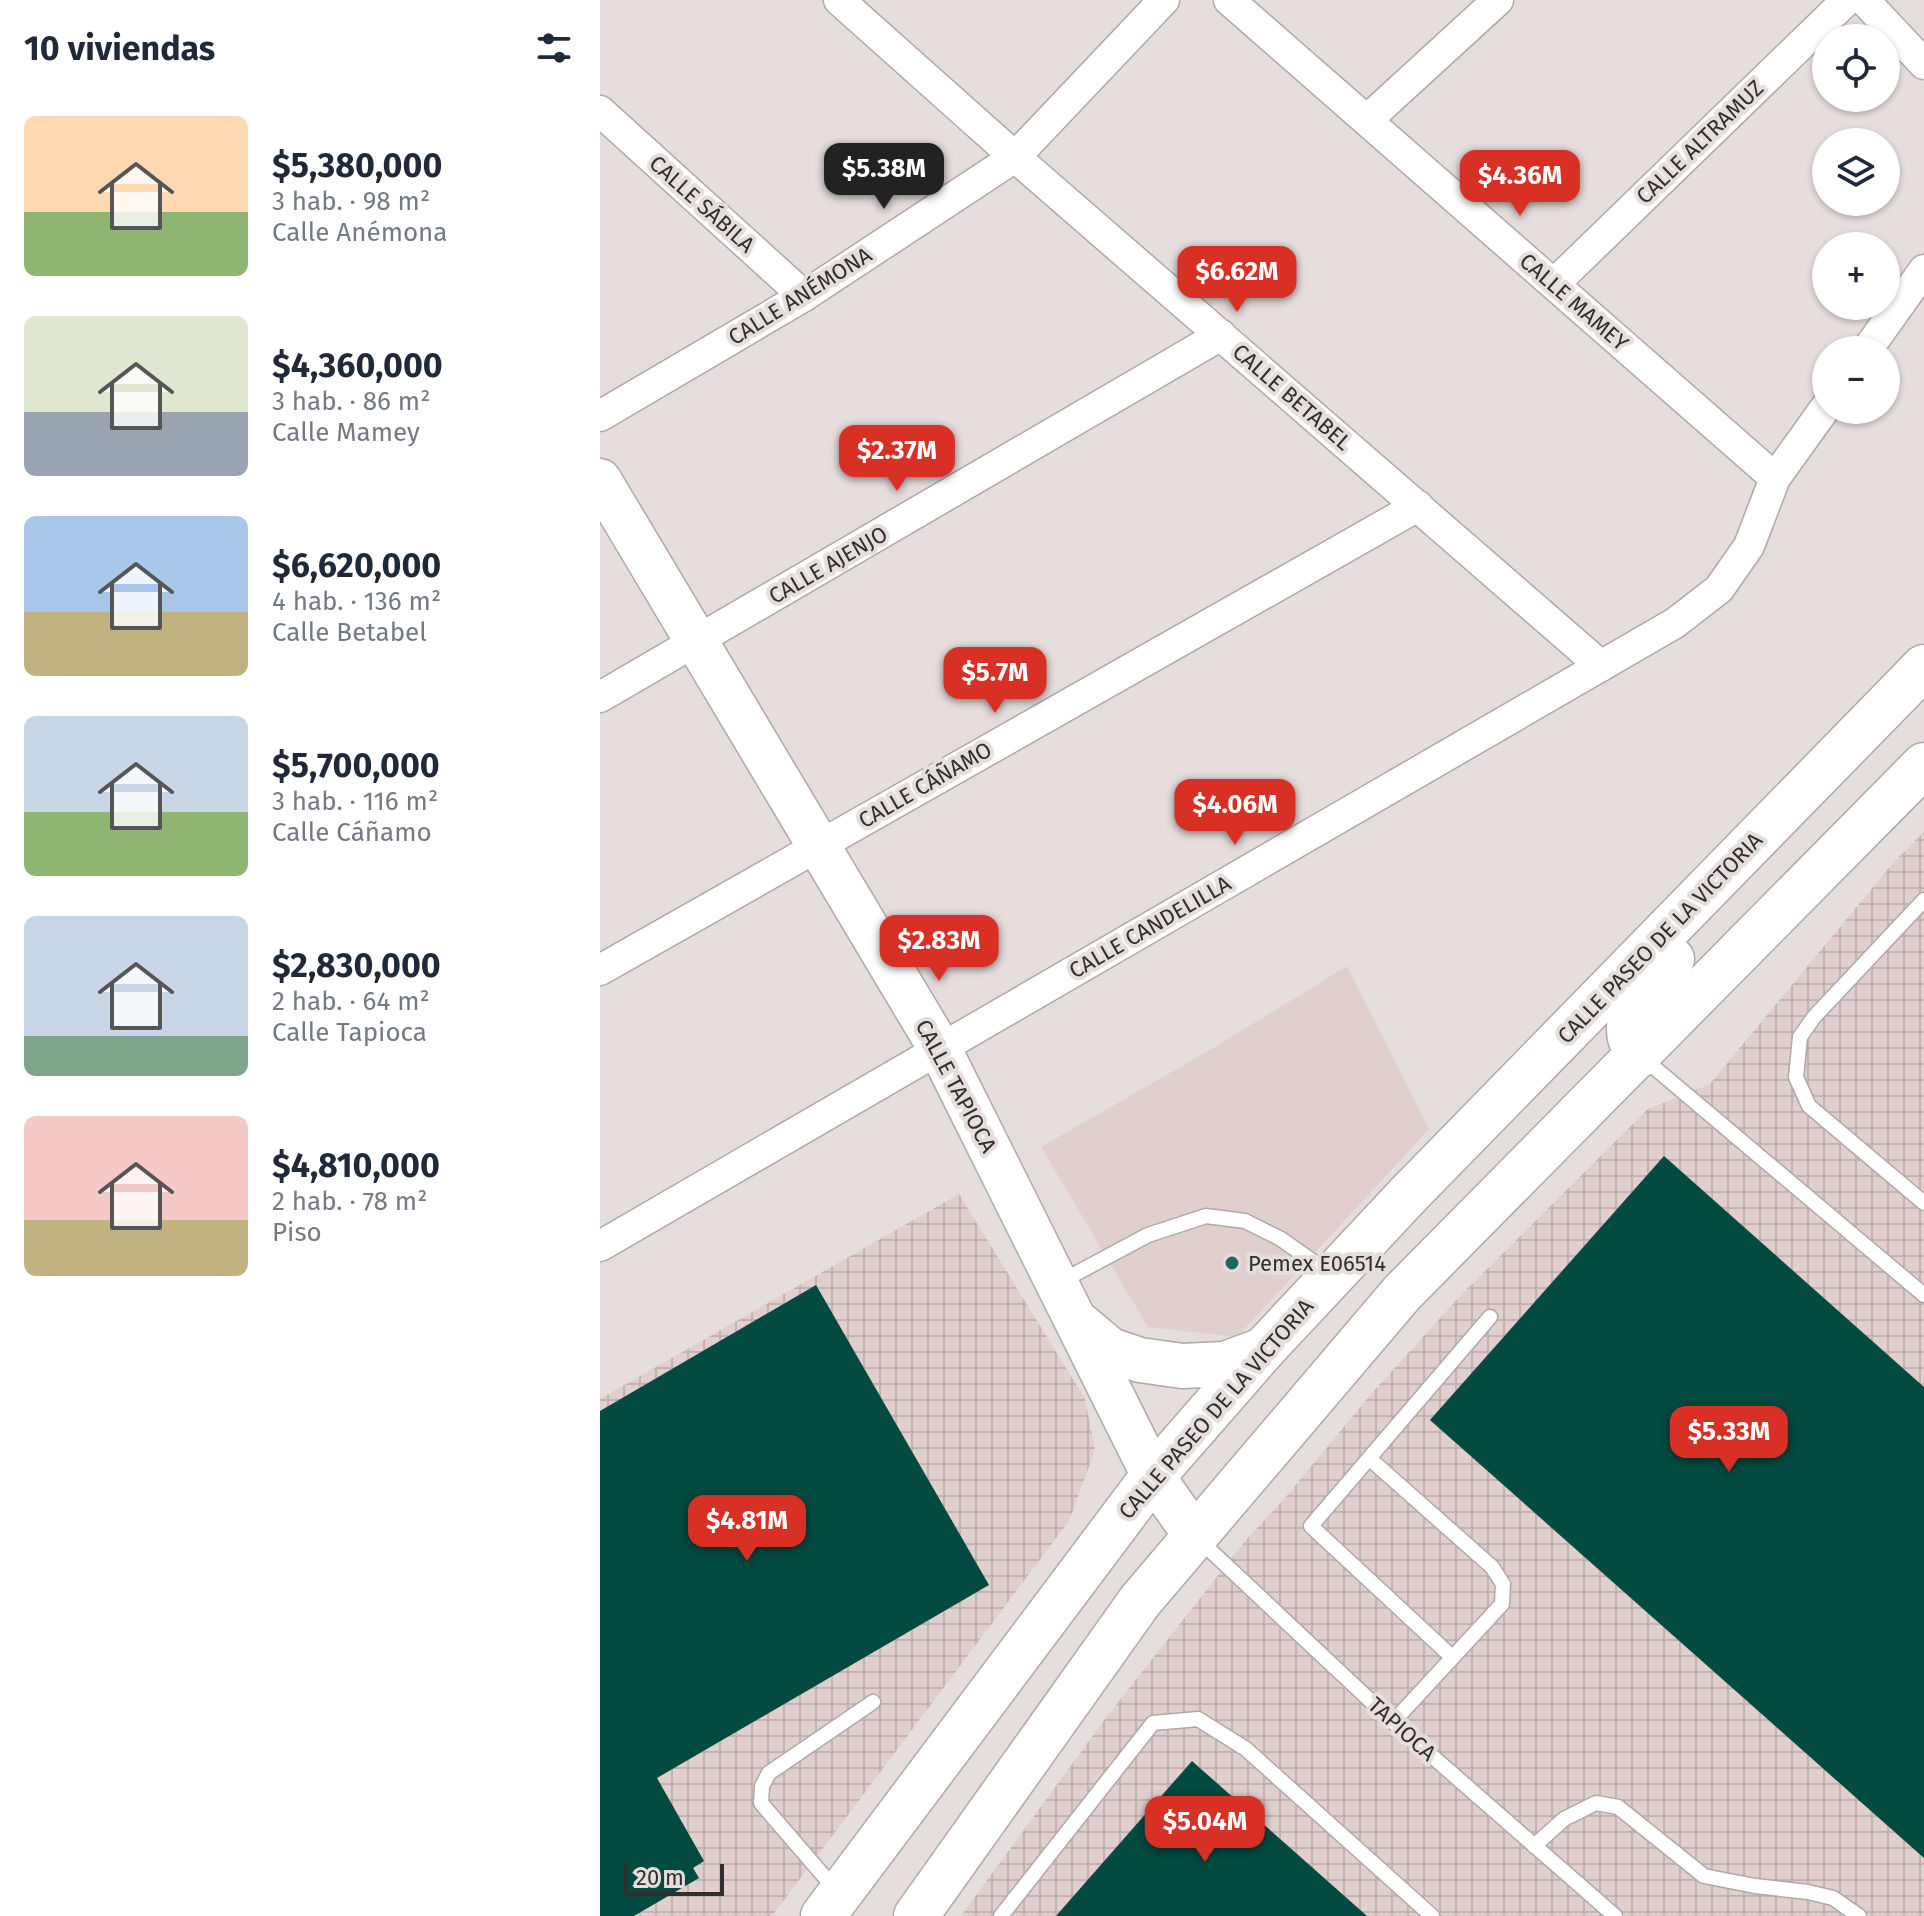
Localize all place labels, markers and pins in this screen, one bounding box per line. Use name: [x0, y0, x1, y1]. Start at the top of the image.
pin: $5.38M: [819, 143, 949, 211]
pin: $4.36M: [1455, 150, 1585, 218]
pin: $6.62M: [1172, 246, 1302, 314]
pin: $2.37M: [832, 425, 962, 493]
pin: $5.7M: [939, 647, 1051, 715]
pin: $4.06M: [1170, 779, 1300, 847]
pin: $2.83M: [874, 915, 1004, 983]
place label: Pemex E06514: [1248, 1250, 1386, 1277]
marker: Pemex E06514: [1223, 1254, 1241, 1272]
pin: $5.33M: [1664, 1406, 1794, 1474]
pin: $4.81M: [682, 1495, 812, 1563]
pin: $5.04M: [1140, 1796, 1270, 1864]

